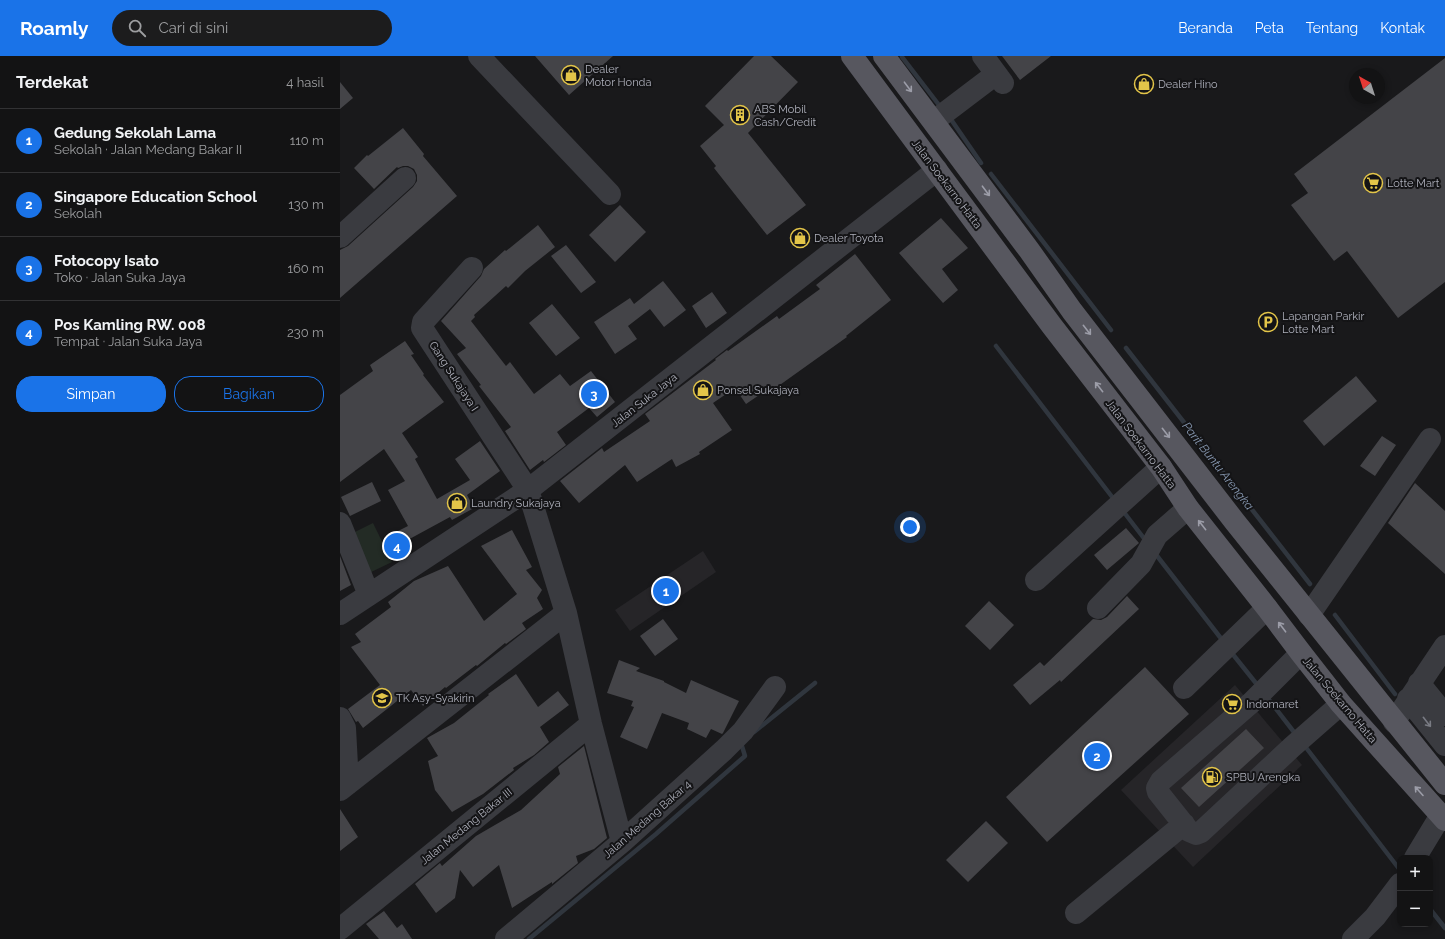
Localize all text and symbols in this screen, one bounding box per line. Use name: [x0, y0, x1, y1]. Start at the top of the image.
search box: [112, 10, 392, 46]
text: Roamly: [20, 17, 88, 39]
icon: search: [126, 17, 148, 39]
text: Cari di sini: [158, 19, 228, 37]
text: Beranda: [1178, 20, 1233, 36]
text: Peta: [1255, 20, 1284, 36]
text: Tentang: [1306, 20, 1358, 36]
text: Kontak: [1380, 20, 1425, 36]
place label: Dealer Motor Honda: [585, 63, 651, 89]
shop icon: Dealer Motor Honda: [560, 64, 582, 86]
north arrow: [1349, 68, 1385, 104]
text: Terdekat: [16, 72, 88, 92]
shop icon: Dealer Hino: [1133, 73, 1155, 95]
text: 4 hasil: [286, 75, 324, 90]
place label: Dealer Hino: [1158, 78, 1218, 91]
one-way arrow: [904, 81, 912, 92]
place label: ABS Mobil Cash/Credit: [754, 103, 817, 129]
building icon: ABS Mobil Cash/Credit: [729, 104, 751, 126]
text: Gedung Sekolah Lama: [54, 124, 216, 142]
text: 1: [26, 133, 32, 148]
text: 110 m: [290, 133, 324, 148]
street label: Jalan Soekarno Hatta: [909, 137, 984, 231]
text: Sekolah · Jalan Medang Bakar II: [54, 142, 242, 157]
supermarket icon: Lotte Mart: [1362, 172, 1384, 194]
place label: Lotte Mart: [1387, 177, 1440, 190]
one-way arrow: [981, 186, 990, 197]
text: Singapore Education School: [54, 188, 257, 206]
text: 2: [25, 197, 33, 212]
text: 130 m: [288, 197, 324, 212]
text: Sekolah: [54, 206, 102, 221]
shop icon: Dealer Toyota: [789, 227, 811, 249]
place label: Dealer Toyota: [814, 232, 884, 245]
text: Fotocopy Isato: [54, 252, 159, 270]
text: 3: [25, 261, 33, 276]
text: 160 m: [287, 261, 324, 276]
text: Toko · Jalan Suka Jaya: [54, 270, 185, 285]
place label: Lapangan Parkir Lotte Mart: [1282, 310, 1364, 336]
parking icon: Lapangan Parkir Lotte Mart: [1257, 311, 1279, 333]
text: Pos Kamling RW. 008: [54, 316, 206, 334]
text: 4: [25, 325, 33, 340]
text: 230 m: [287, 325, 324, 340]
one-way arrow: [1082, 325, 1091, 336]
text: Tempat · Jalan Suka Jaya: [54, 334, 202, 349]
street label: Gang Sukajaya I: [426, 339, 481, 414]
street label: Jalan Suka Jaya: [609, 371, 680, 430]
button: Simpan: [16, 376, 166, 412]
button: Bagikan: [174, 376, 324, 412]
pin: 3: [581, 379, 607, 409]
shop icon: Ponsel Sukajaya: [692, 379, 714, 401]
one-way arrow: [1095, 381, 1103, 392]
place label: Ponsel Sukajaya: [717, 384, 799, 397]
street label: Jalan Soekarno Hatta: [1103, 397, 1178, 491]
water label: Parit Buntu Arengka: [1179, 419, 1257, 513]
one-way arrow: [1162, 428, 1171, 439]
shop icon: Laundry Sukajaya: [446, 492, 468, 514]
place label: Laundry Sukajaya: [471, 497, 561, 510]
your location: [900, 517, 920, 537]
one-way arrow: [1197, 519, 1206, 530]
pin: 4: [384, 531, 410, 561]
pin: 1: [653, 576, 679, 606]
one-way arrow: [1277, 622, 1286, 633]
street label: Jalan Soekarno Hatta: [1300, 655, 1379, 746]
school or university icon: TK Asy-Syakirin: [371, 687, 393, 709]
place label: TK Asy-Syakirin: [396, 692, 474, 705]
supermarket icon: Indomaret: [1221, 693, 1243, 715]
place label: Indomaret: [1246, 698, 1299, 711]
one-way arrow: [1422, 716, 1431, 727]
pin: 2: [1084, 741, 1110, 771]
fuel station icon: SPBU Arengka: [1201, 766, 1223, 788]
place label: SPBU Arengka: [1226, 771, 1300, 784]
street label: Jalan Medang Bakar 4: [601, 778, 694, 861]
street label: Jalan Medang Bakar III: [418, 785, 515, 867]
one-way arrow: [1415, 785, 1424, 796]
map controls: [1397, 855, 1433, 927]
button: +: [1397, 855, 1433, 891]
button: −: [1397, 891, 1433, 927]

